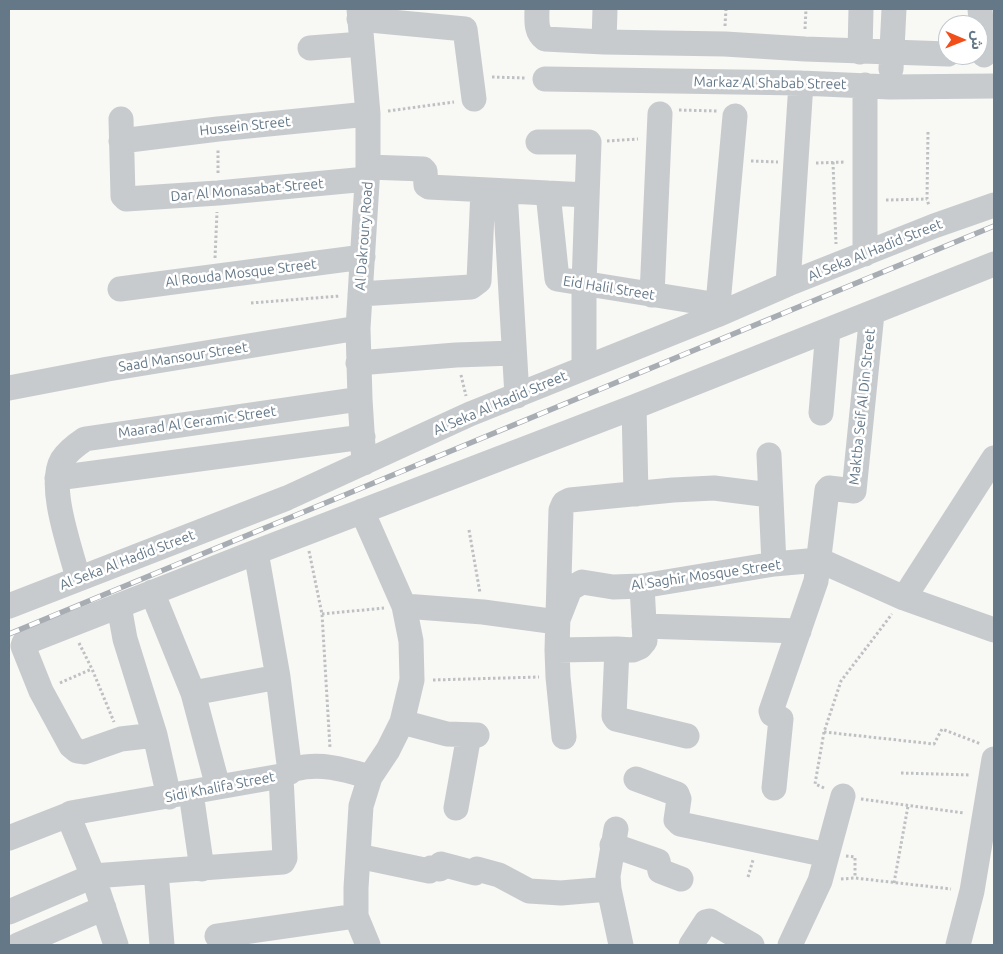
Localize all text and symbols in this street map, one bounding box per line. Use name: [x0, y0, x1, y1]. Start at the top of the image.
north arrow: [938, 15, 988, 65]
text: ش: [969, 31, 985, 50]
street label: Markaz Al Shabab Street: [693, 73, 847, 93]
street label: Hussein Street: [199, 113, 291, 139]
street label: Dar Al Monasabat Street: [170, 175, 324, 205]
street label: Al Dakroury Road: [352, 181, 376, 291]
street label: Al Seka Al Hadid Street: [805, 215, 945, 285]
street label: Al Rouda Mosque Street: [165, 255, 317, 291]
street label: Eid Halil Street: [562, 272, 656, 304]
street label: Maktba Seif Al Din Street: [845, 328, 879, 486]
street label: Saad Mansour Street: [117, 339, 249, 375]
street label: Al Seka Al Hadid Street: [431, 367, 569, 439]
street label: Maarad Al Ceramic Street: [117, 403, 277, 441]
street label: Al Seka Al Hadid Street: [57, 526, 197, 594]
street label: Al Saghir Mosque Street: [630, 556, 782, 594]
street label: Sidi Khalifa Street: [164, 768, 276, 806]

